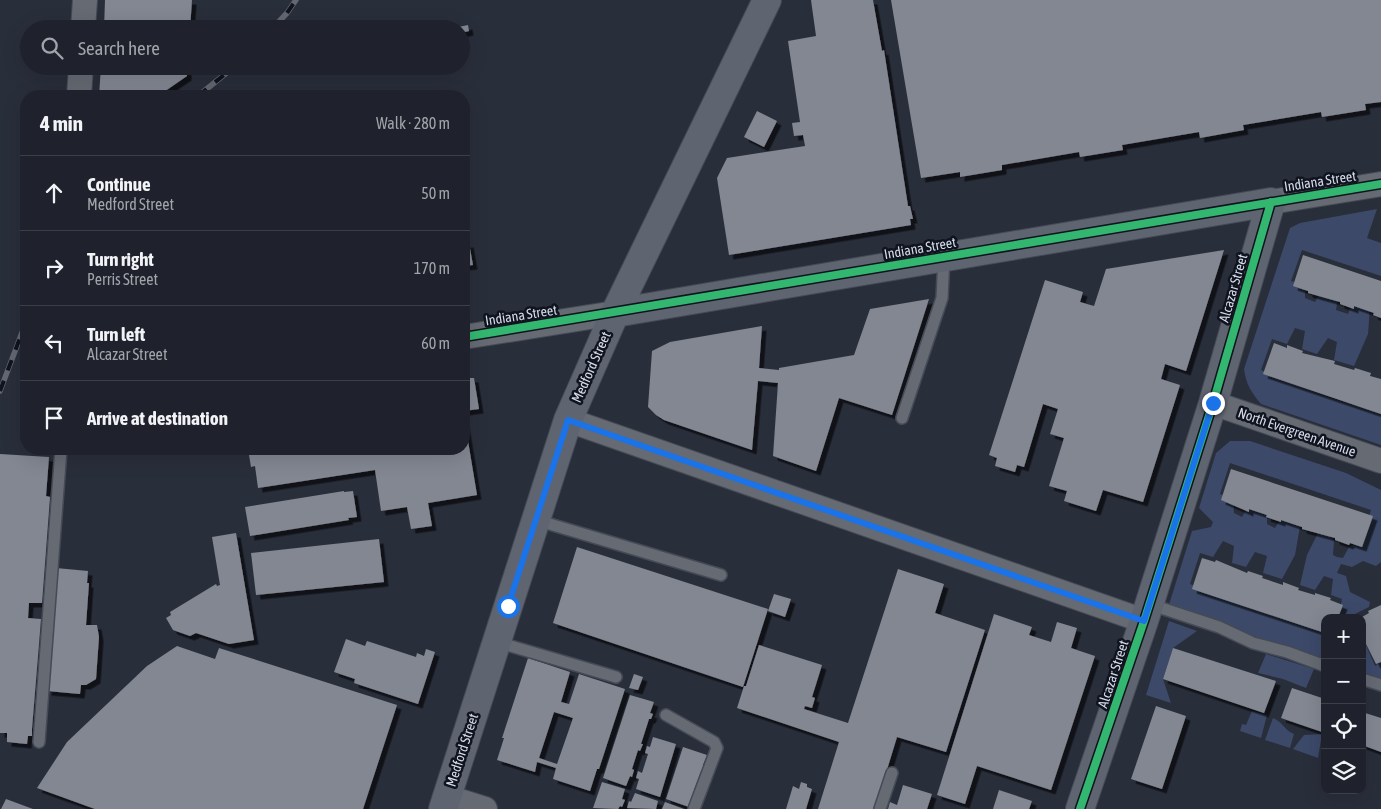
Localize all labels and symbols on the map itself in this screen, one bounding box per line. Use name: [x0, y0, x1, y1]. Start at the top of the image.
street label: Indiana Street: [1283, 167, 1357, 195]
street label: Indiana Street: [883, 234, 957, 262]
street label: Alcazar Street: [1216, 252, 1250, 324]
street label: Indiana Street: [484, 301, 558, 329]
street label: Medford Street: [568, 329, 614, 405]
route end: [1202, 392, 1225, 415]
street label: North Evergreen Avenue: [1236, 404, 1358, 460]
route start: [497, 595, 520, 618]
street label: Alcazar Street: [1095, 638, 1131, 710]
street label: Medford Street: [443, 711, 481, 789]

